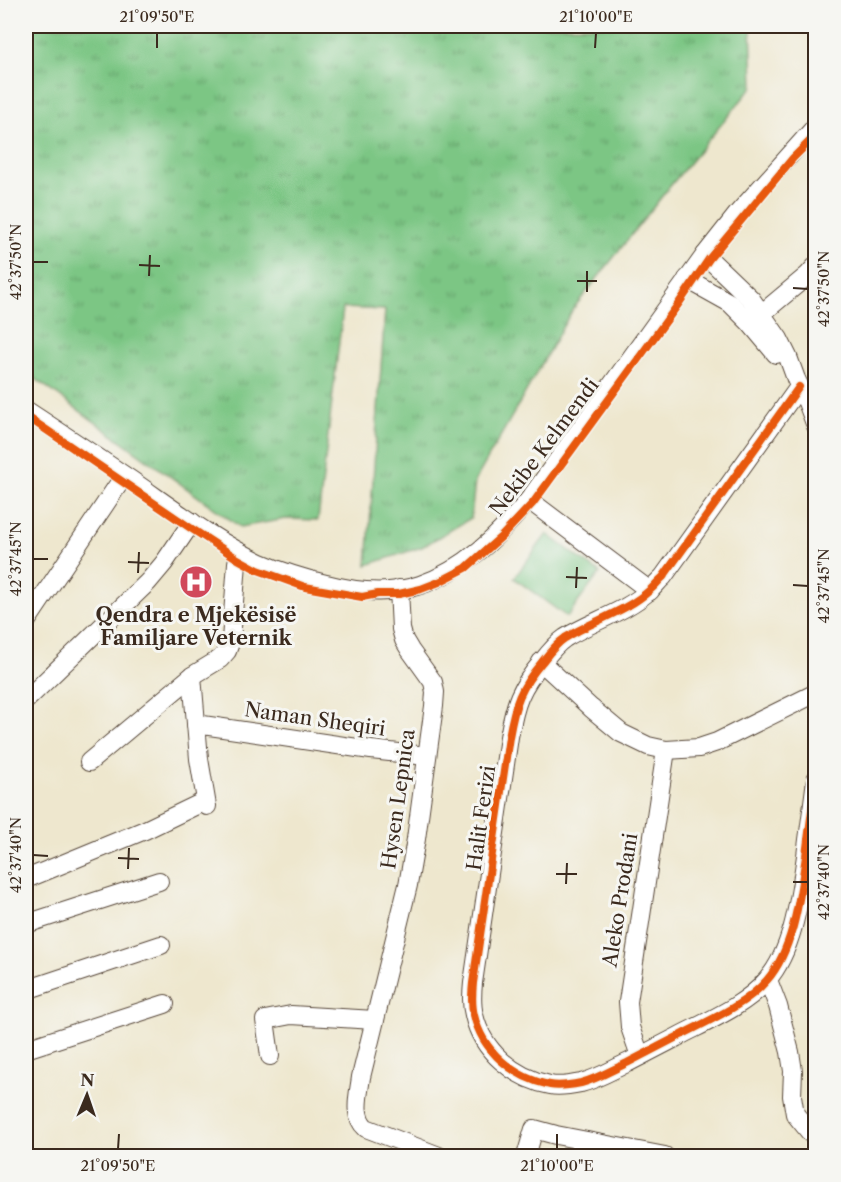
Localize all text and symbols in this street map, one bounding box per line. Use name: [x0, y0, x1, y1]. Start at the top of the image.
text: 21°09'50"E: [120, 7, 194, 26]
text: 21°10'00"E: [559, 7, 633, 26]
text: 42°37'50"N: [6, 224, 25, 300]
text: 42°37'50"N: [814, 251, 833, 327]
street label: Nekibe Kelmendi: [484, 373, 604, 521]
text: 42°37'45"N: [6, 521, 25, 597]
text: 42°37'45"N: [814, 548, 833, 624]
hospital icon: Qendra e Mjekësisë Familjare Veternik: [178, 564, 214, 600]
place label: Qendra e Mjekësisë Familjare Veternik: [96, 603, 296, 650]
street label: Naman Sheqiri: [243, 697, 387, 741]
street label: Hysen Lepnica: [376, 727, 420, 871]
street label: Halit Ferizi: [462, 764, 500, 872]
text: 42°37'40"N: [6, 817, 25, 893]
street label: Aleko Prodani: [597, 831, 642, 970]
text: 42°37'40"N: [814, 844, 833, 920]
north arrow: [57, 1065, 117, 1125]
text: N: [80, 1070, 95, 1090]
text: 21°09'50"E: [81, 1156, 155, 1175]
text: 21°10'00"E: [520, 1156, 594, 1175]

